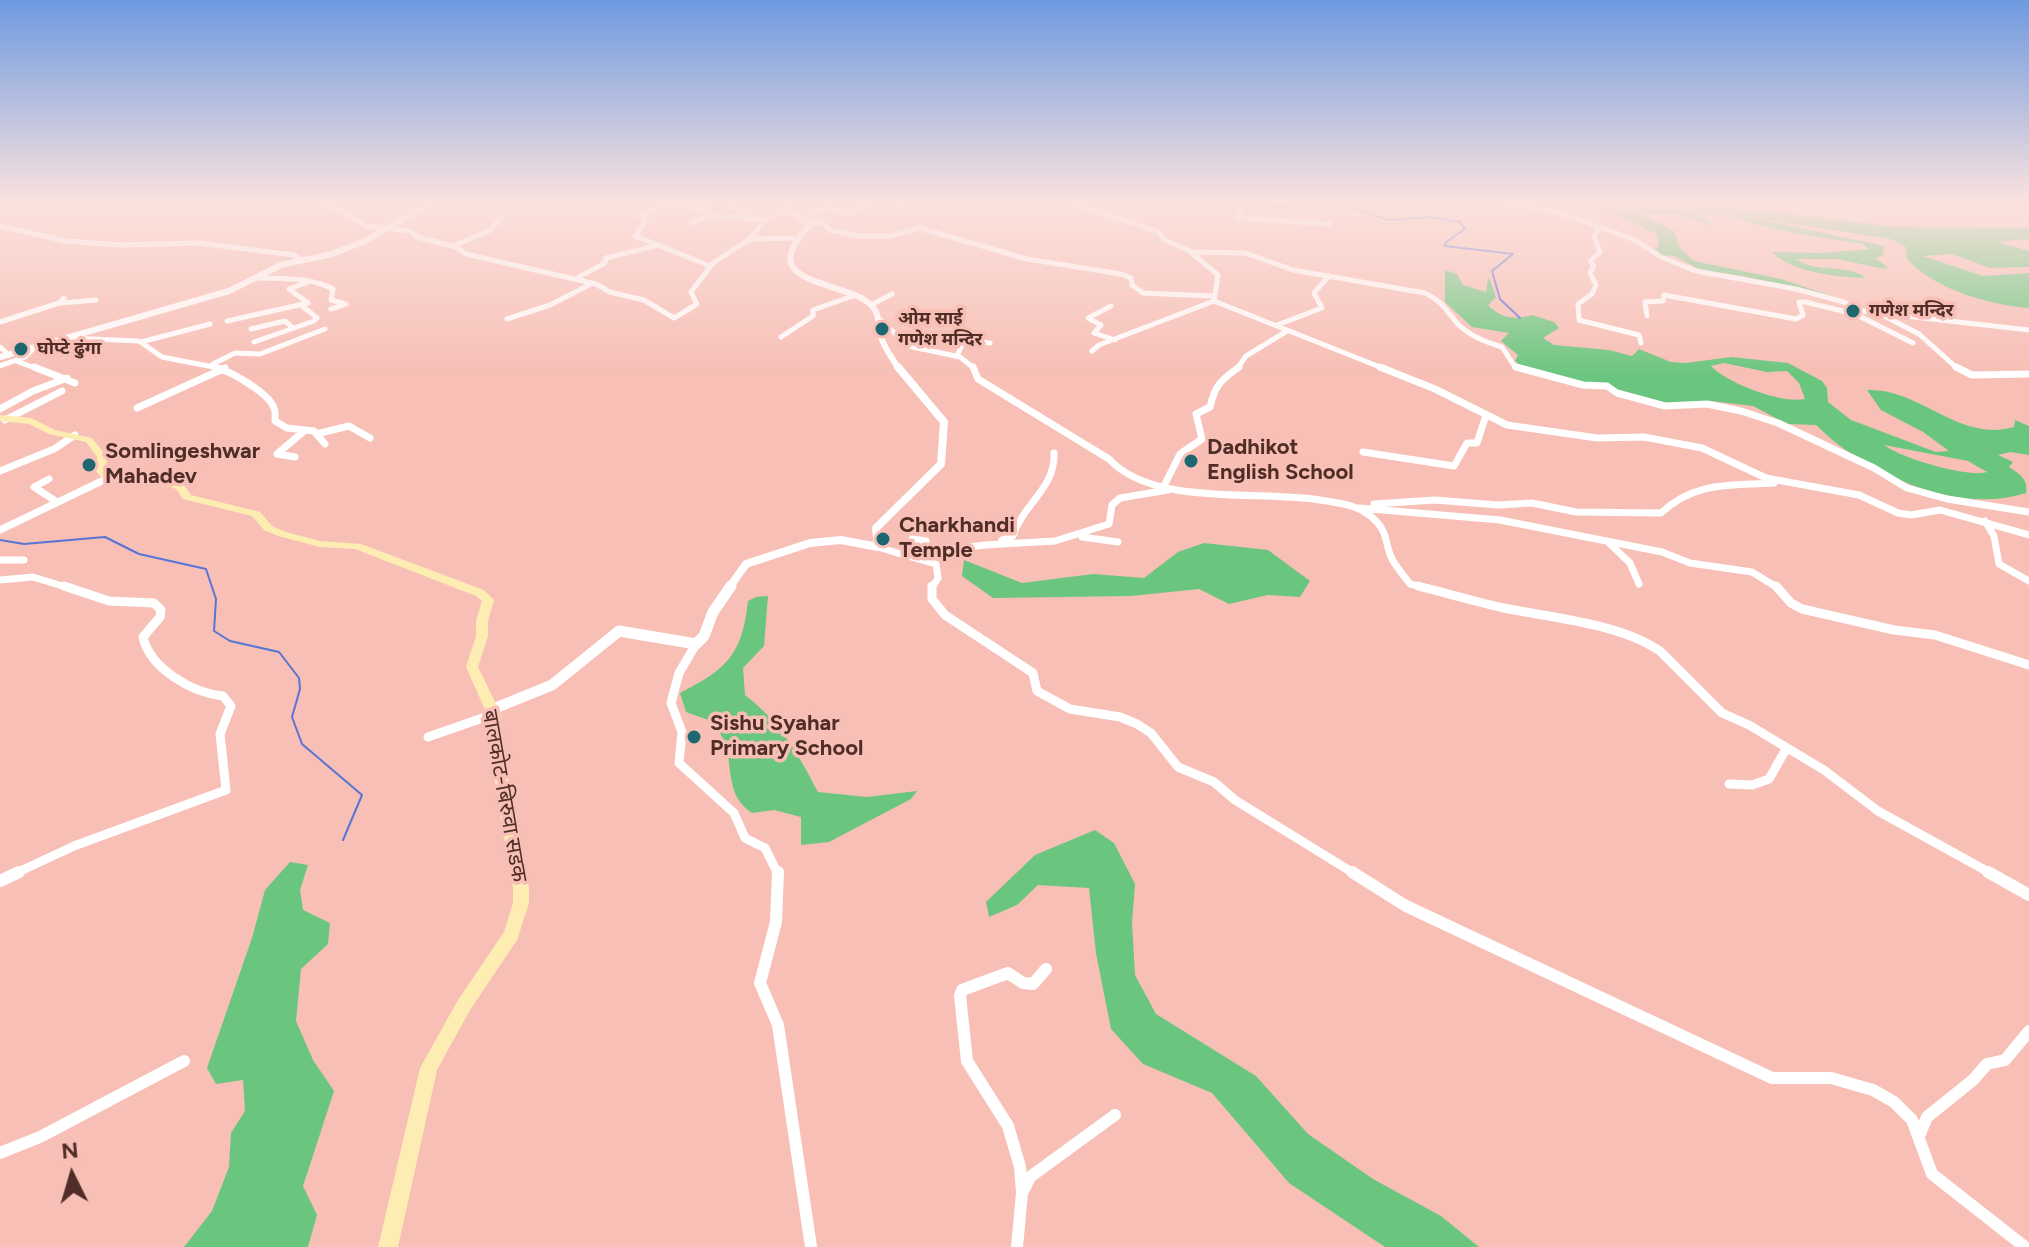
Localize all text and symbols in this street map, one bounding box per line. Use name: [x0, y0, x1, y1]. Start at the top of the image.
place label: गणेश मन्दिर: [1869, 300, 1954, 322]
marker: गणेश मन्दिर: [1844, 302, 1862, 320]
place label: ओम साई गणेश मन्दिर: [898, 308, 983, 350]
marker: ओम साई गणेश मन्दिर: [873, 320, 891, 338]
place label: घोप्टे ढुंगा: [37, 338, 101, 360]
marker: घोप्टे ढुंगा: [12, 340, 30, 358]
place label: Dadhikot English School: [1207, 435, 1354, 486]
place label: Somlingeshwar Mahadev: [105, 439, 260, 490]
marker: Dadhikot English School: [1182, 452, 1200, 470]
marker: Somlingeshwar Mahadev: [80, 456, 98, 474]
place label: Charkhandi Temple: [899, 513, 1015, 564]
marker: Charkhandi Temple: [874, 530, 892, 548]
street label: बालकोट-बिरुवा सडक: [476, 708, 532, 884]
place label: Sishu Syahar Primary School: [710, 711, 863, 762]
marker: Sishu Syahar Primary School: [685, 728, 703, 746]
north arrow: [32, 1135, 112, 1215]
text: N: [60, 1136, 80, 1165]

